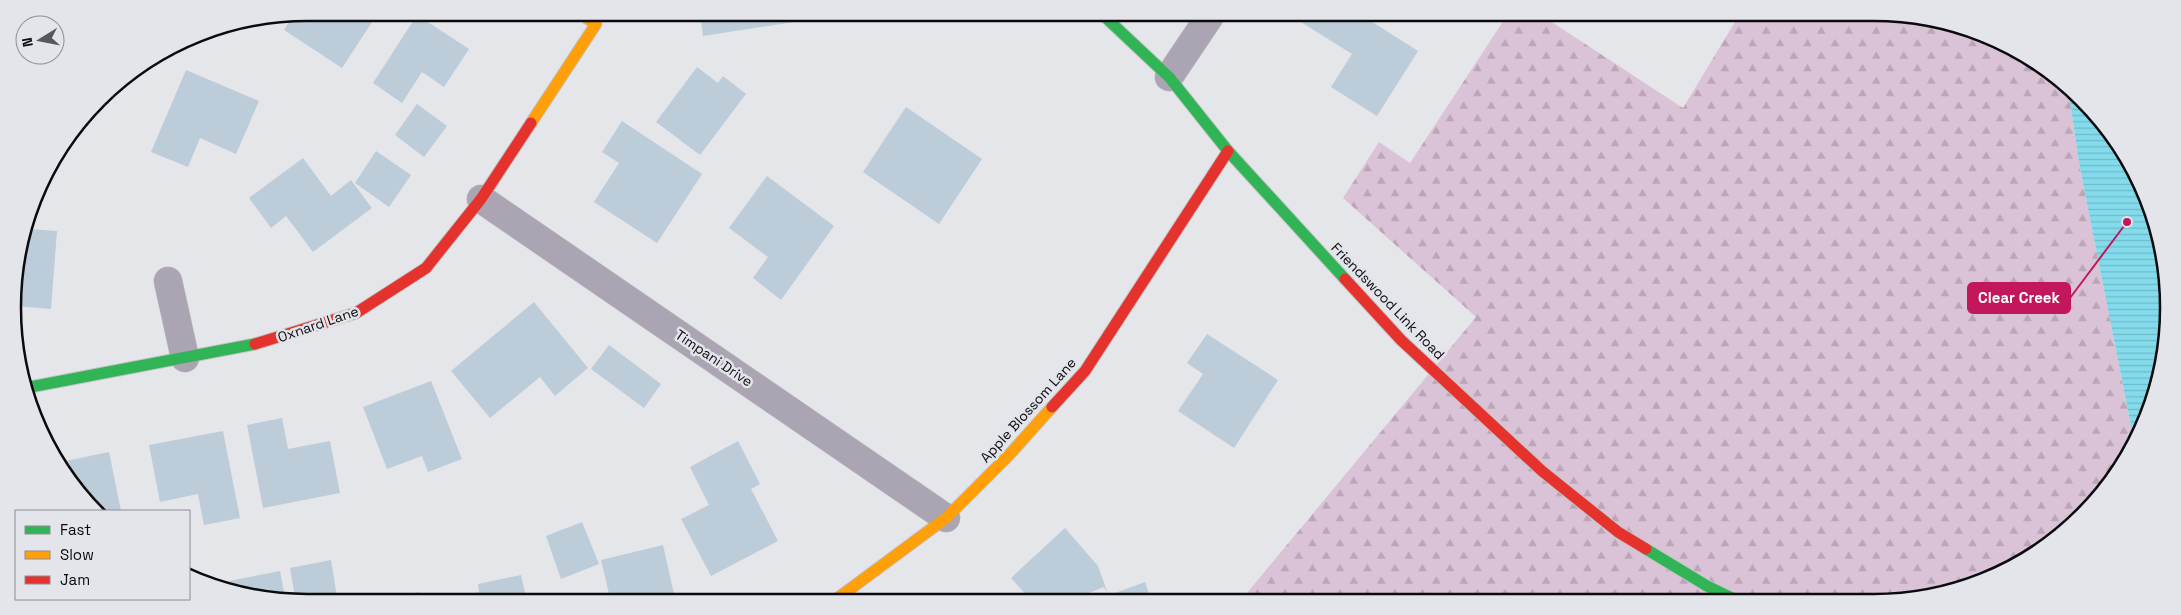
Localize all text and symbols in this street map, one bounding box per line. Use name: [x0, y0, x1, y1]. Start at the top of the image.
north arrow: [15, 15, 65, 65]
text: N: [18, 36, 37, 48]
street label: Friendswood Link Road: [1327, 239, 1449, 363]
callout: Clear Creek: [1968, 283, 2070, 313]
text: Clear Creek: [1978, 288, 2060, 307]
street label: Oxnard Lane: [275, 302, 361, 346]
street label: Timpani Drive: [672, 325, 756, 391]
street label: Apple Blossom Lane: [976, 354, 1080, 466]
legend: [15, 510, 190, 600]
text: Fast: [60, 520, 91, 539]
text: Slow: [60, 545, 94, 564]
text: Jam: [60, 570, 90, 589]

